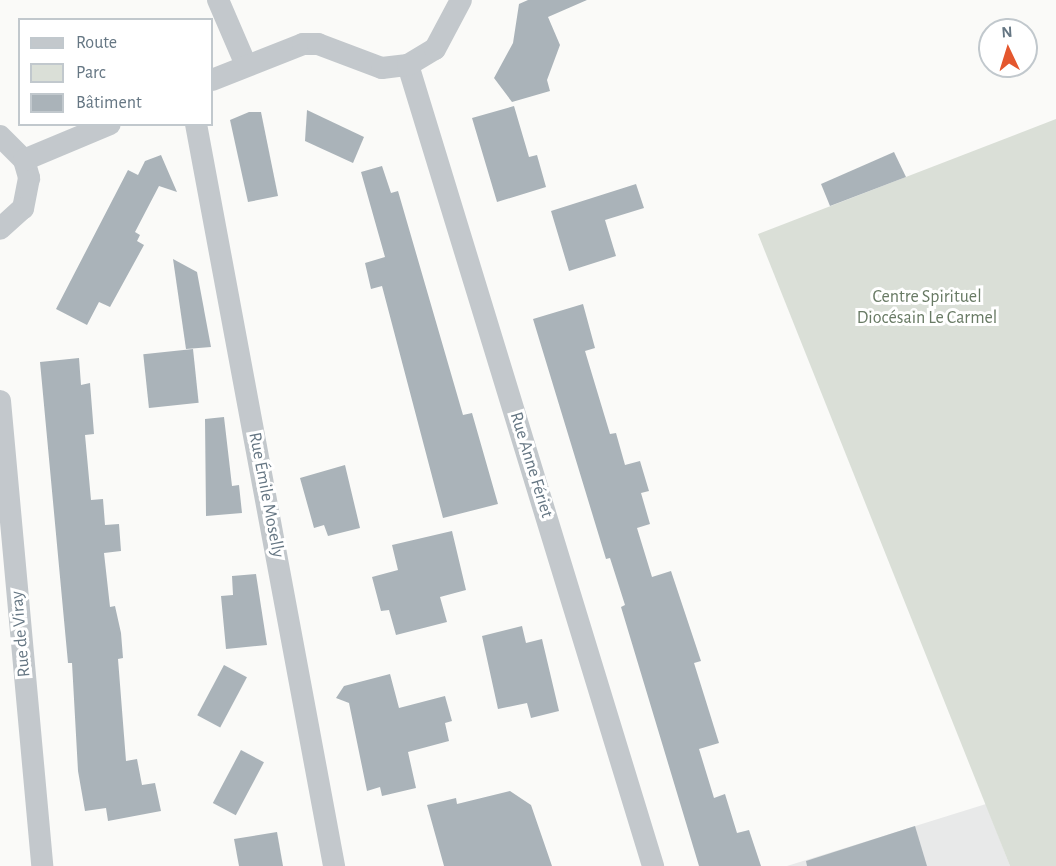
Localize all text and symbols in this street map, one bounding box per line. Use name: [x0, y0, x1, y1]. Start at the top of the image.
legend: [18, 18, 213, 126]
north arrow: [978, 18, 1038, 78]
text: N: [1001, 24, 1013, 40]
text: Route: [76, 34, 117, 52]
text: Parc: [76, 64, 106, 82]
text: Bâtiment: [76, 94, 142, 112]
park label: Centre Spirituel Diocésain Le Carmel: [857, 287, 997, 330]
street label: Rue Anne Fériet: [505, 409, 557, 521]
street label: Rue Émile Moselly: [243, 430, 289, 560]
street label: Rue de Viray: [6, 590, 36, 678]

